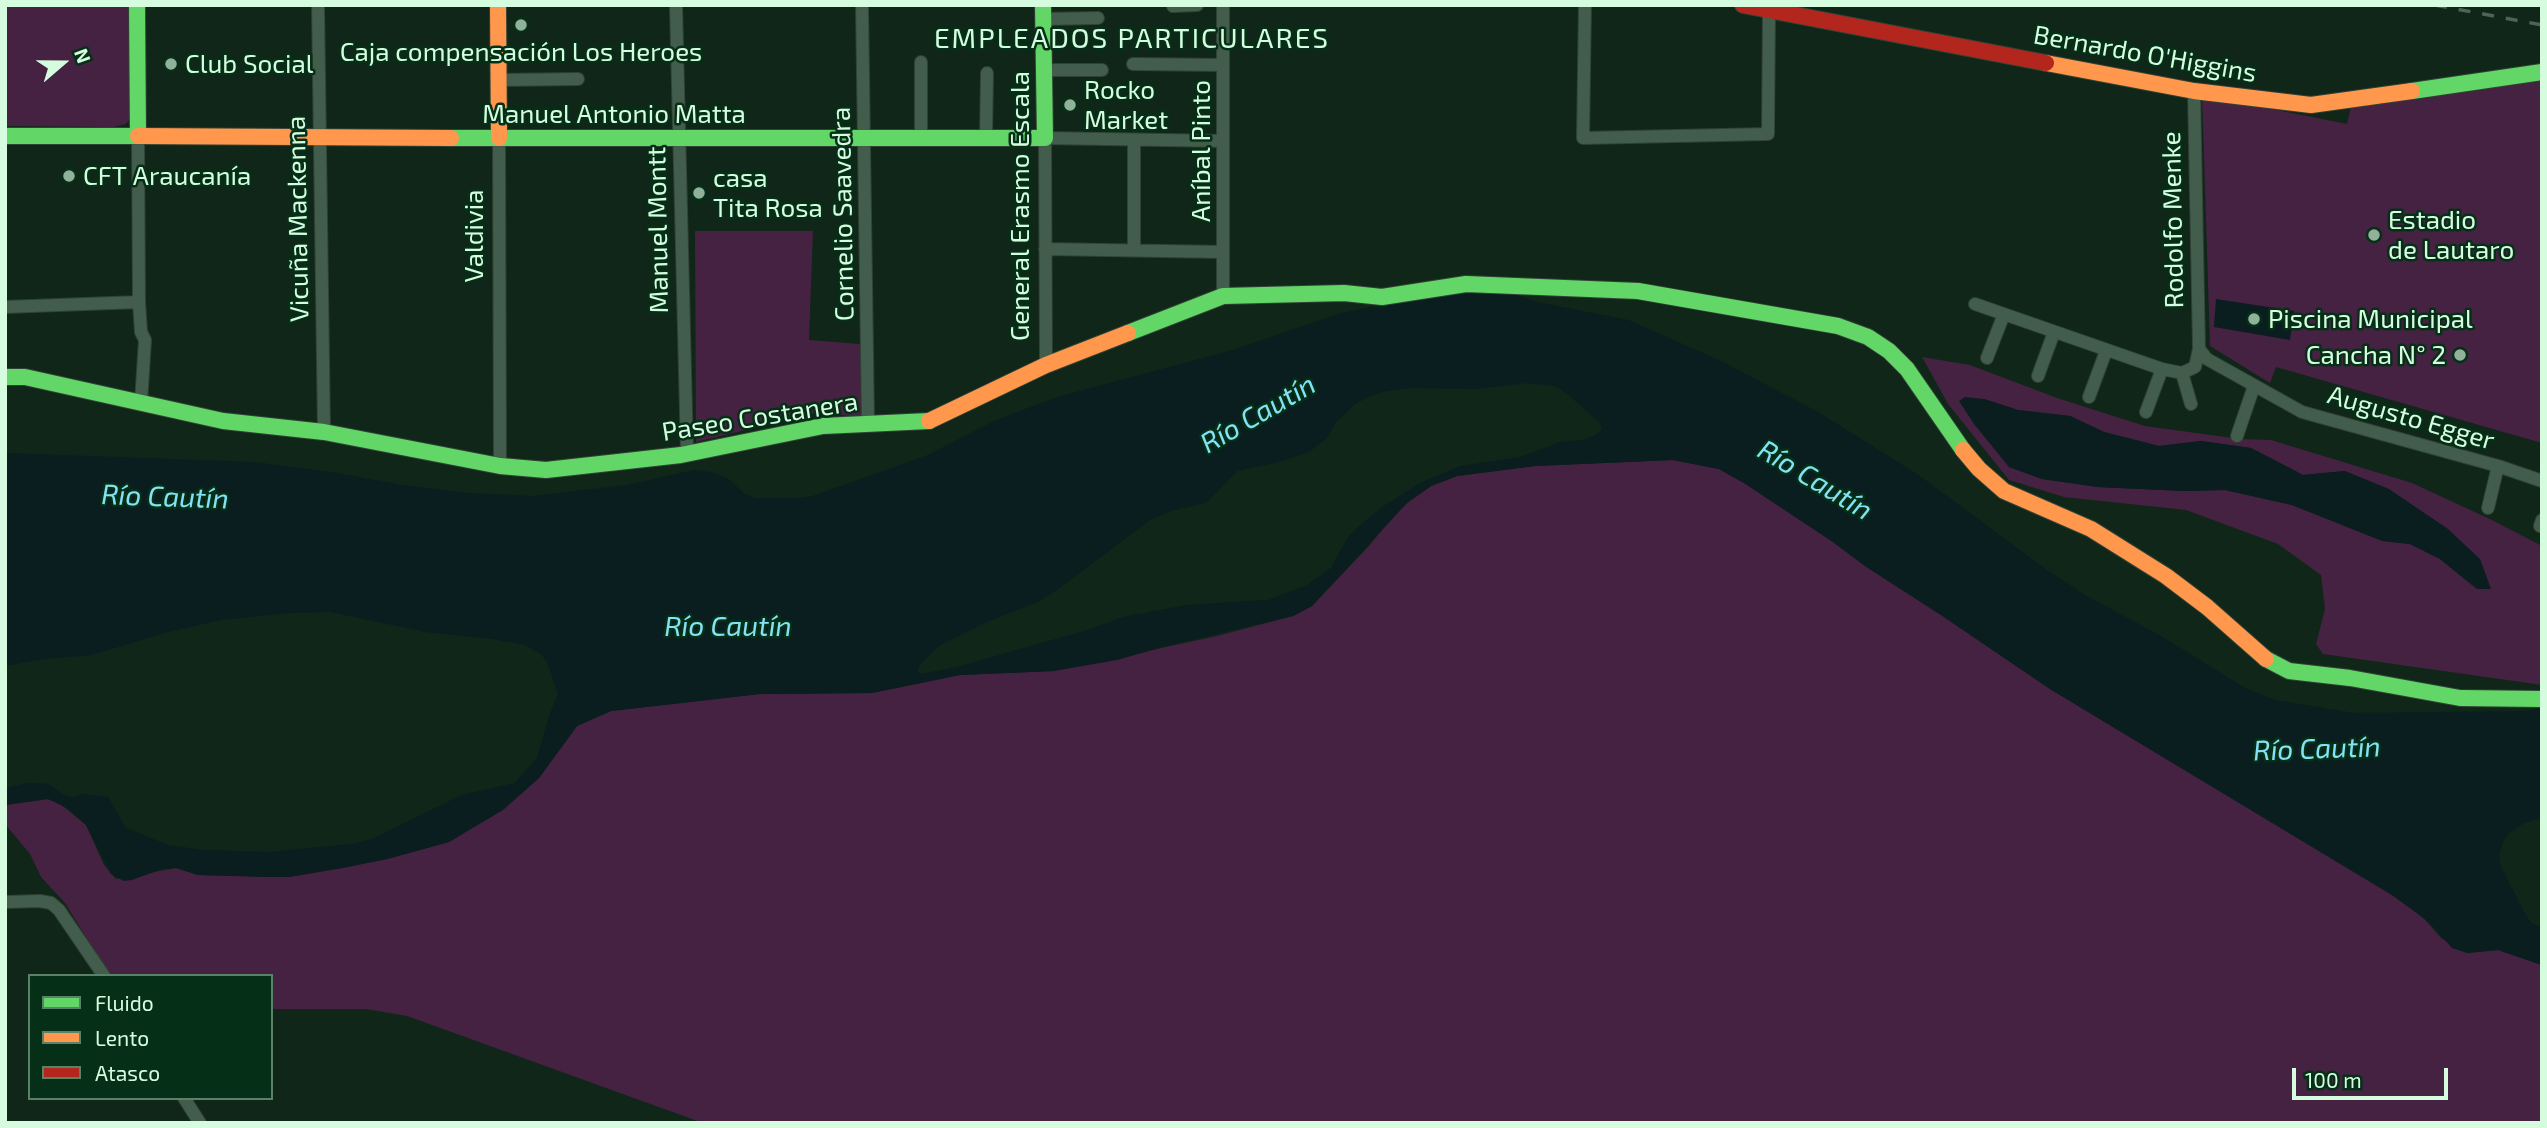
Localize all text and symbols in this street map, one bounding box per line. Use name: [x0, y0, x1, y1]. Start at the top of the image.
marker: Caja compensación Los Heroes: [513, 17, 529, 33]
street label: Bernardo O'Higgins: [2031, 19, 2259, 89]
district label: EMPLEADOS PARTICULARES: [937, 22, 1327, 56]
north arrow: [28, 28, 98, 98]
place label: Caja compensación Los Heroes: [340, 36, 702, 68]
text: N: [70, 45, 96, 66]
place label: Club Social: [185, 48, 313, 80]
marker: Club Social: [163, 56, 179, 72]
street label: General Erasmo Escala: [1004, 71, 1036, 341]
place label: Rocko Market: [1084, 74, 1168, 136]
street label: Aníbal Pinto: [1185, 80, 1217, 222]
marker: Rocko Market: [1062, 97, 1078, 113]
street label: Manuel Antonio Matta: [482, 98, 746, 130]
street label: Cornelio Saavedra: [826, 107, 860, 321]
street label: Vicuña Mackenna: [281, 116, 315, 322]
street label: Rodolfo Menke: [2156, 131, 2190, 309]
street label: Manuel Montt: [641, 146, 675, 314]
place label: CFT Araucanía: [83, 160, 251, 192]
place label: casa Tita Rosa: [713, 162, 823, 224]
marker: CFT Araucanía: [61, 168, 77, 184]
marker: casa Tita Rosa: [691, 185, 707, 201]
street label: Valdivia: [458, 190, 490, 282]
place label: Estadio de Lautaro: [2388, 204, 2514, 266]
marker: Estadio de Lautaro: [2366, 227, 2382, 243]
place label: Piscina Municipal: [2268, 303, 2473, 335]
marker: Piscina Municipal: [2246, 311, 2262, 327]
place label: Cancha N° 2: [2306, 339, 2446, 371]
marker: Cancha N° 2: [2452, 347, 2468, 363]
water label: Río Cautín: [1194, 368, 1322, 460]
street label: Augusto Egger: [2324, 379, 2498, 457]
street label: Paseo Costanera: [660, 386, 860, 448]
water label: Río Cautín: [1752, 433, 1878, 527]
water label: Río Cautín: [101, 478, 229, 516]
water label: Río Cautín: [664, 610, 792, 644]
water label: Río Cautín: [2253, 730, 2381, 768]
legend: [28, 974, 273, 1100]
text: Fluido: [95, 990, 154, 1015]
text: Lento: [95, 1025, 149, 1050]
scale bar: [2295, 1054, 2451, 1098]
text: Atasco: [95, 1060, 160, 1085]
text: 100 m: [2305, 1067, 2362, 1092]

